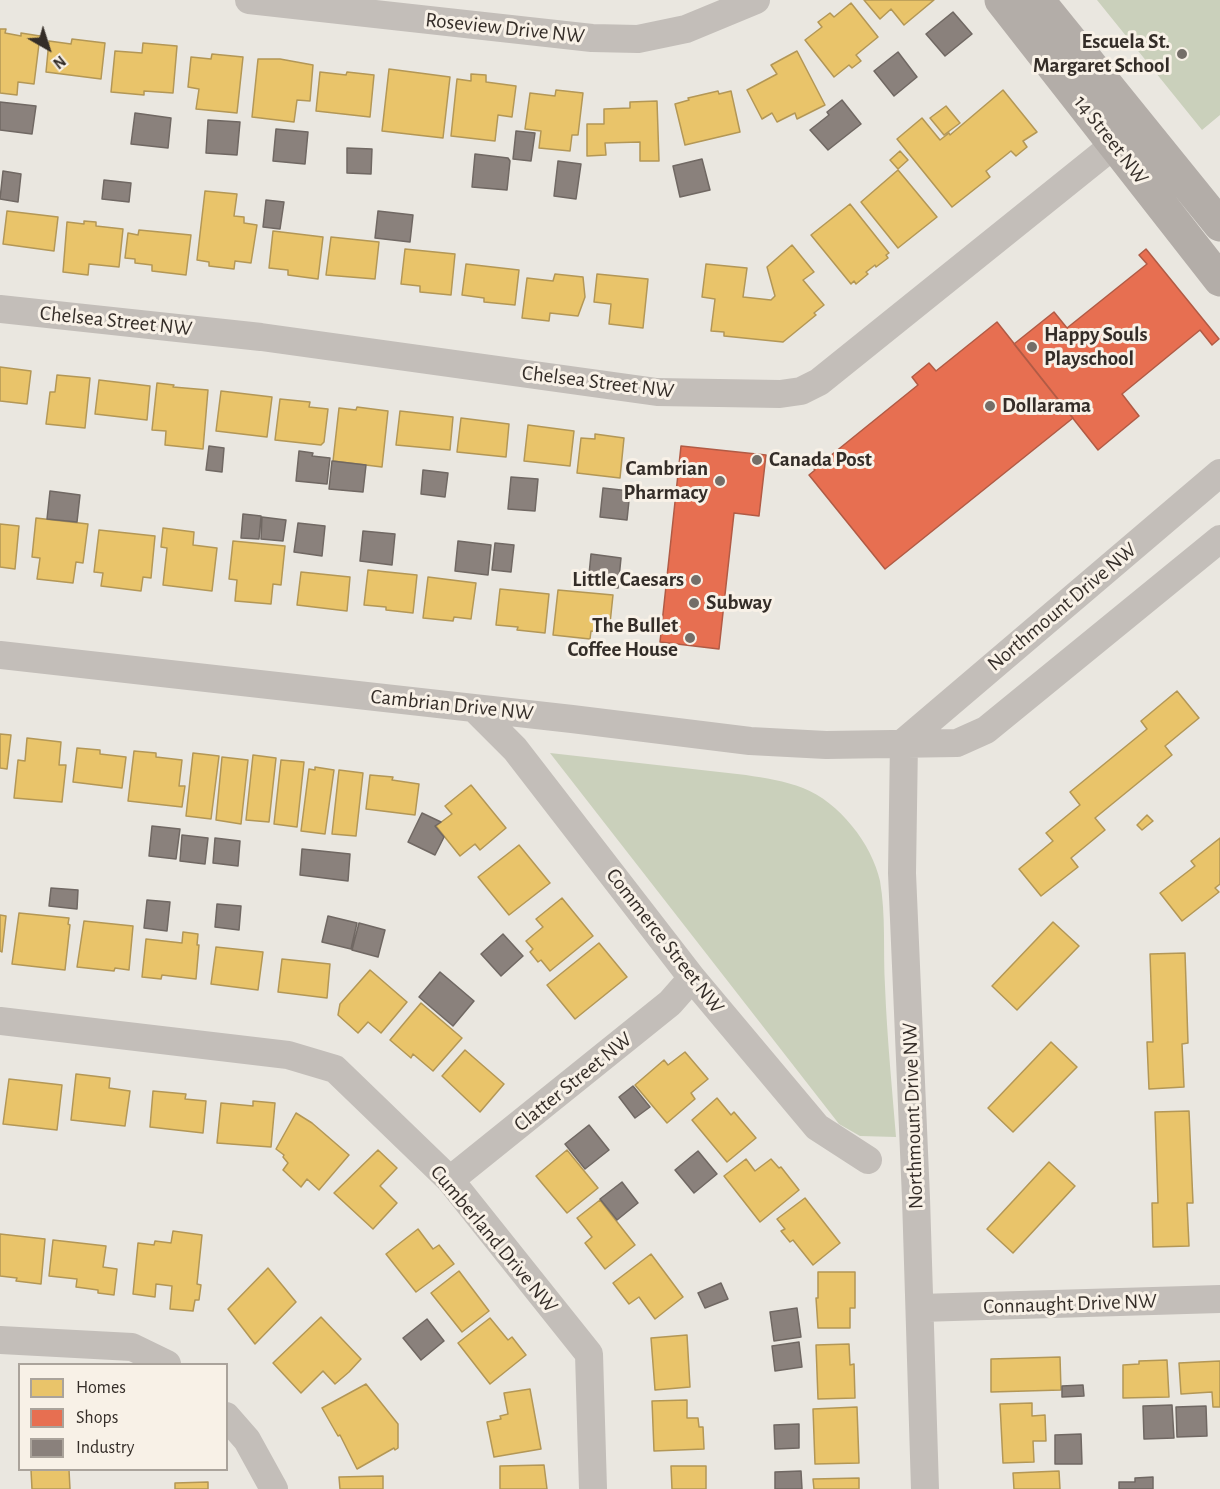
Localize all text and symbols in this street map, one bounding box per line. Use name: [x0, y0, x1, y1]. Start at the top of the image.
street label: Roseview Drive NW: [424, 7, 586, 49]
north arrow: [18, 18, 78, 78]
place label: Escuela St. Margaret School: [1033, 29, 1170, 79]
marker: Escuela St. Margaret School: [1175, 47, 1189, 61]
text: N: [50, 52, 69, 72]
street label: 14 Street NW: [1068, 90, 1154, 190]
street label: Chelsea Street NW: [39, 300, 193, 342]
place label: Happy Souls Playschool: [1044, 322, 1147, 372]
marker: Happy Souls Playschool: [1025, 340, 1039, 354]
street label: Chelsea Street NW: [521, 360, 675, 404]
place label: Dollarama: [1002, 393, 1091, 419]
marker: Dollarama: [983, 399, 997, 413]
place label: Canada Post: [769, 447, 872, 473]
marker: Canada Post: [750, 453, 764, 467]
place label: Cambrian Pharmacy: [623, 456, 708, 506]
marker: Cambrian Pharmacy: [713, 474, 727, 488]
street label: Northmount Drive NW: [982, 537, 1142, 677]
place label: Little Caesars: [572, 567, 684, 593]
marker: Little Caesars: [689, 573, 703, 587]
place label: Subway: [706, 590, 772, 616]
marker: Subway: [687, 596, 701, 610]
place label: The Bullet Coffee House: [568, 613, 678, 663]
marker: The Bullet Coffee House: [683, 631, 697, 645]
street label: Cambrian Drive NW: [369, 684, 535, 726]
street label: Commerce Street NW: [600, 863, 730, 1019]
street label: Northmount Drive NW: [897, 1022, 929, 1210]
street label: Clatter Street NW: [509, 1027, 637, 1137]
street label: Cumberland Drive NW: [425, 1160, 563, 1318]
street label: Connaught Drive NW: [983, 1288, 1157, 1320]
legend: [18, 1363, 228, 1471]
text: Homes: [76, 1379, 126, 1397]
text: Shops: [76, 1409, 118, 1427]
text: Industry: [76, 1439, 135, 1457]

